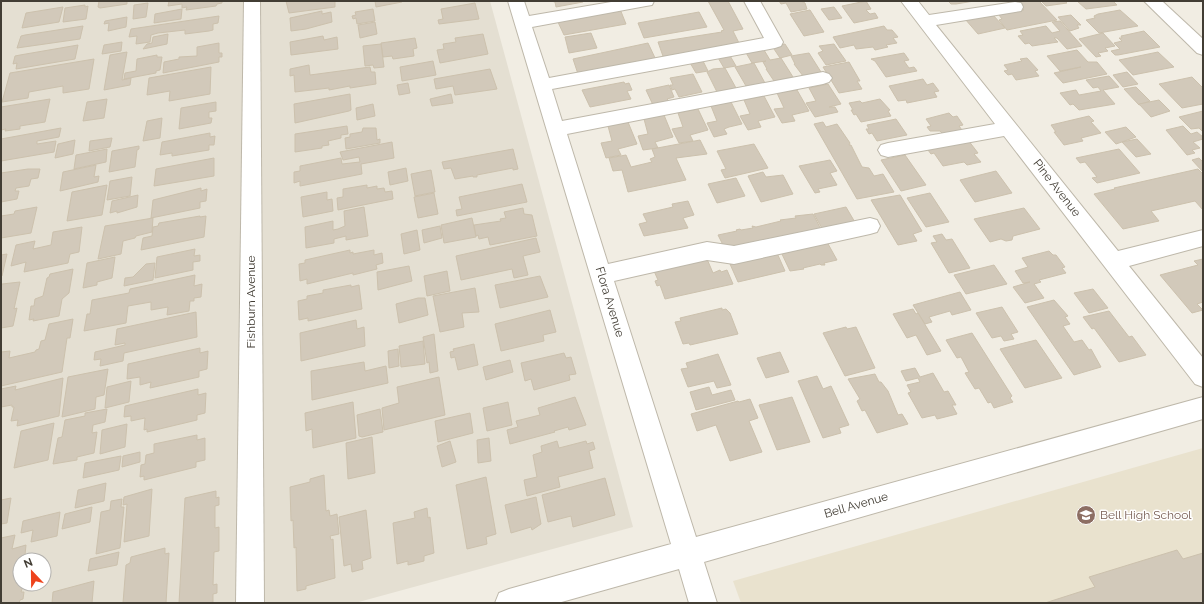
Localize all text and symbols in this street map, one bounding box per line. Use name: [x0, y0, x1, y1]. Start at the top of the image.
street label: Pine Avenue: [1030, 157, 1084, 219]
street label: Fishburn Avenue: [244, 255, 258, 349]
street label: Flora Avenue: [593, 265, 627, 339]
street label: Bell Avenue: [822, 489, 890, 521]
school or university icon: Bell High School: [1075, 504, 1097, 526]
place label: Bell High School: [1100, 508, 1192, 522]
north arrow: [12, 552, 52, 592]
text: N: [22, 556, 35, 571]

